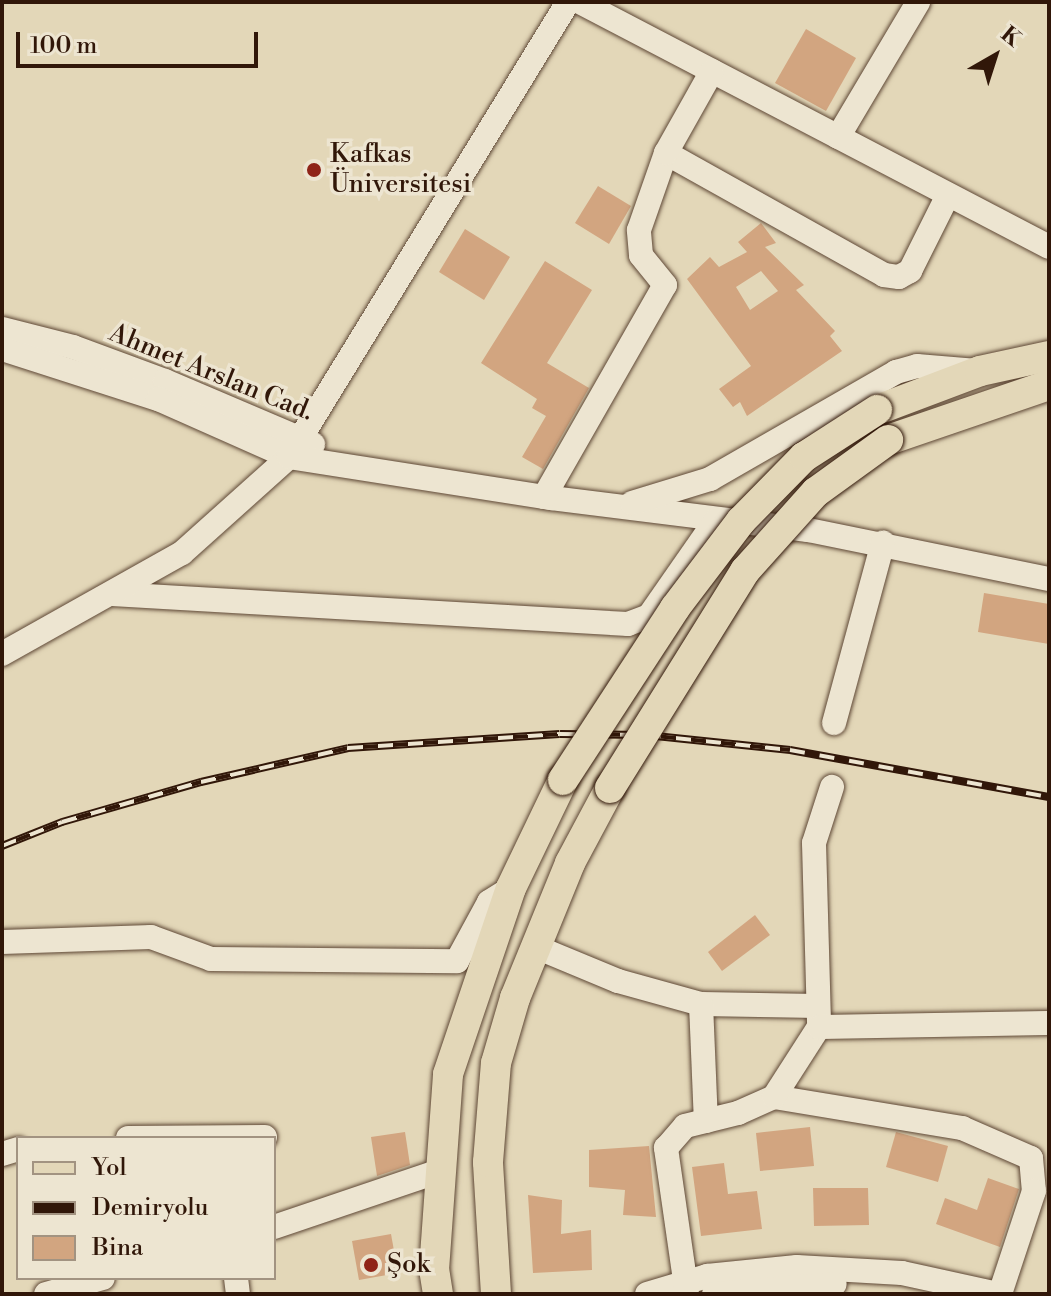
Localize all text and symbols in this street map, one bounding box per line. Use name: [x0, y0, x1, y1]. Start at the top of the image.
scale bar: [20, 16, 262, 66]
north arrow: [955, 16, 1035, 96]
text: K: [995, 21, 1026, 53]
text: 100 m: [30, 31, 97, 61]
place label: Kafkas Üniversitesi: [330, 139, 471, 200]
marker: Kafkas Üniversitesi: [305, 161, 323, 179]
street label: Ahmet Arslan Cad.: [104, 318, 318, 428]
legend: [16, 1136, 276, 1280]
text: Yol: [92, 1153, 127, 1183]
text: Demiryolu: [92, 1193, 208, 1223]
text: Bina: [92, 1233, 143, 1263]
place label: Şok: [387, 1249, 430, 1281]
marker: Şok: [362, 1256, 380, 1274]

